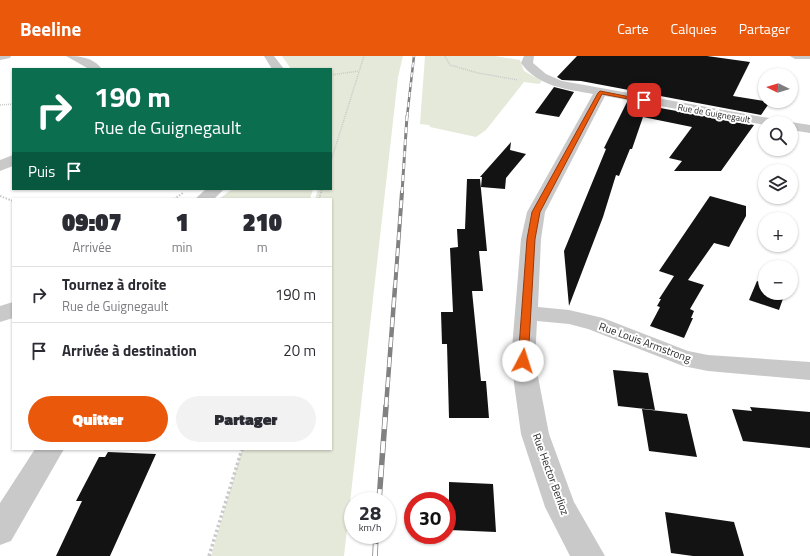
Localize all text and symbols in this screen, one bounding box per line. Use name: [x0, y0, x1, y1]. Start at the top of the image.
text: Beeline: [20, 14, 81, 43]
text: Carte: [617, 18, 649, 39]
text: Calques: [671, 18, 717, 39]
text: Partager: [739, 18, 790, 39]
north arrow: [758, 68, 798, 108]
map controls: [758, 68, 798, 300]
text: 190 m: [94, 75, 171, 118]
pin: [627, 83, 661, 117]
icon: right: [28, 84, 80, 136]
icon: arrive: [633, 89, 655, 111]
street label: Rue de Guignegault: [677, 100, 752, 126]
text: Rue de Guignegault: [94, 114, 241, 141]
button: search: [758, 116, 798, 156]
text: Puis: [28, 160, 55, 183]
icon: arrive: [63, 160, 85, 182]
button: layers: [758, 164, 798, 204]
text: 09:07: [62, 204, 122, 240]
text: 1: [175, 204, 189, 240]
text: 210: [242, 204, 282, 240]
button: +: [758, 212, 798, 252]
text: Arrivée: [72, 237, 111, 257]
text: min: [172, 237, 192, 257]
text: m: [257, 237, 268, 257]
button: −: [758, 260, 798, 300]
text: Tournez à droite: [62, 273, 167, 296]
text: 190 m: [275, 283, 316, 306]
icon: right: [28, 284, 50, 306]
text: Rue de Guignegault: [62, 296, 168, 316]
street label: Rue Louis Armstrong: [597, 318, 694, 366]
text: Arrivée à destination: [62, 339, 197, 362]
text: 20 m: [283, 339, 316, 362]
icon: arrive: [28, 340, 50, 362]
position arrow: [502, 340, 544, 382]
button: Quitter: [28, 396, 168, 442]
button: Partager: [176, 396, 316, 442]
street label: Rue Hector Berlioz: [529, 431, 573, 517]
speed limit sign: 30: [404, 492, 456, 544]
text: 28: [359, 497, 381, 528]
text: km/h: [359, 520, 381, 535]

